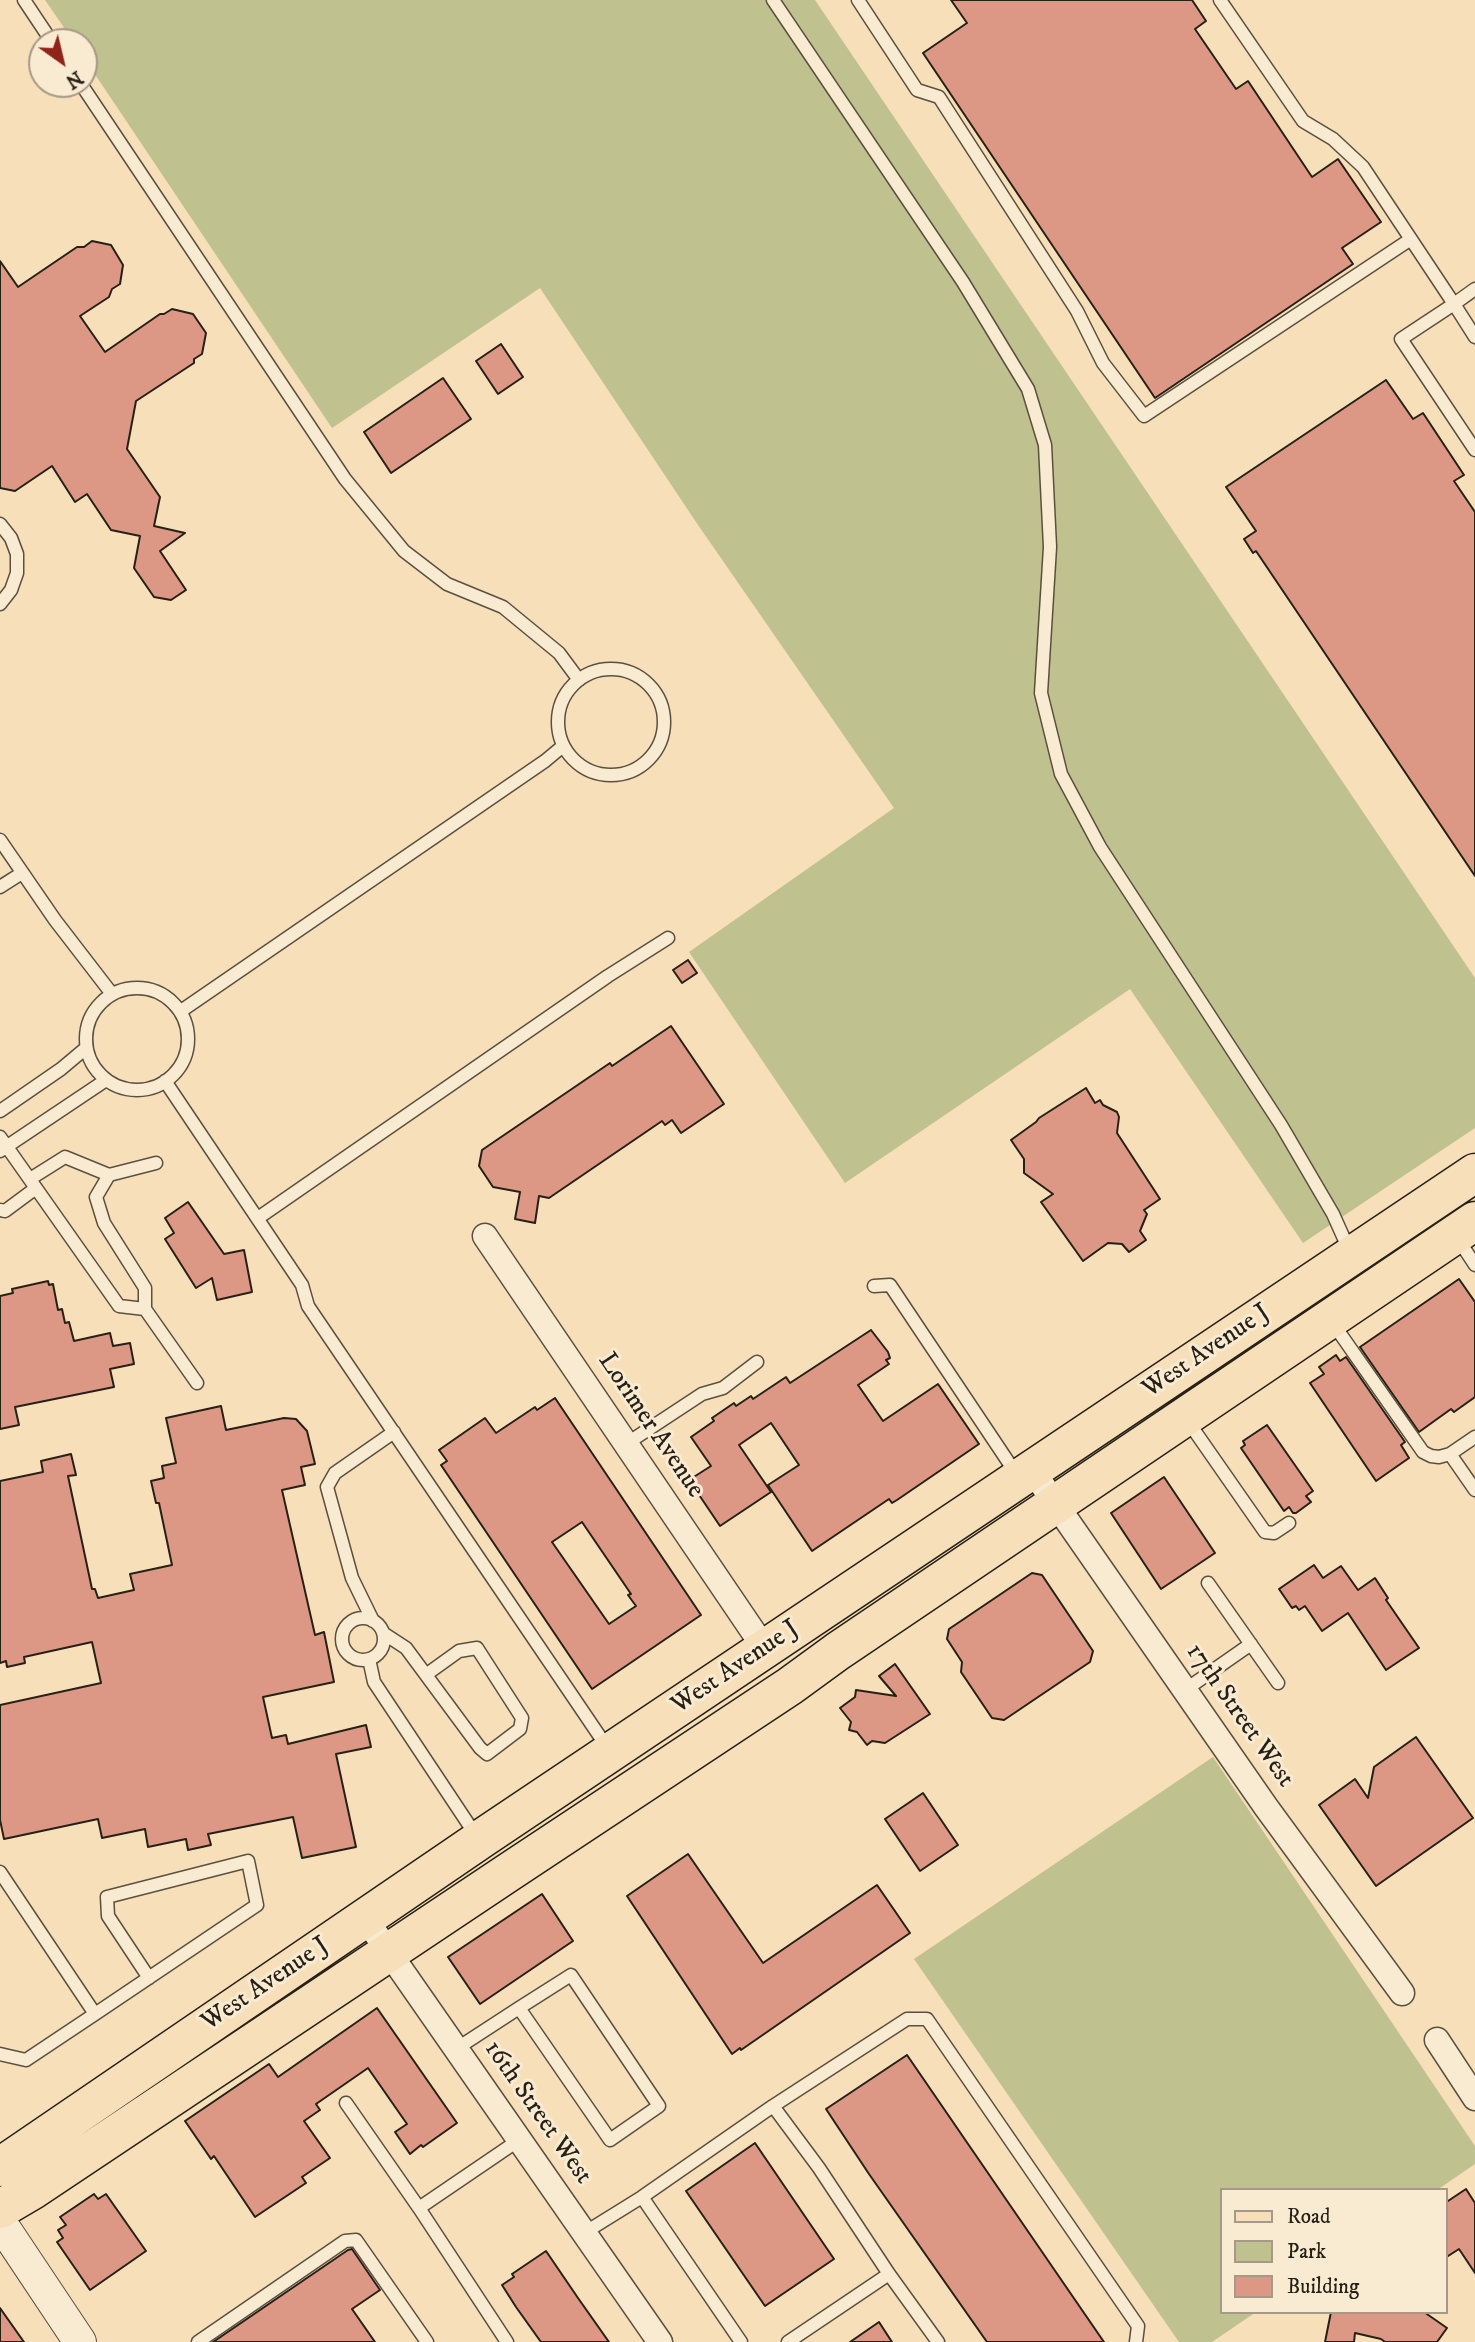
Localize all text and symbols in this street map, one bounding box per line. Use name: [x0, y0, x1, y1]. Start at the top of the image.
north arrow: [28, 28, 98, 98]
text: N: [61, 65, 87, 93]
street label: West Avenue J: [1137, 1298, 1277, 1406]
street label: Lorimer Avenue: [590, 1348, 710, 1504]
street label: West Avenue J: [666, 1614, 806, 1722]
street label: 17th Street West: [1178, 1638, 1300, 1794]
street label: West Avenue J: [196, 1931, 336, 2039]
street label: 16th Street West: [476, 2035, 598, 2191]
legend: [1220, 2188, 1447, 2314]
text: Road: [1287, 2204, 1331, 2230]
text: Park: [1287, 2239, 1326, 2265]
text: Building: [1287, 2274, 1359, 2300]

